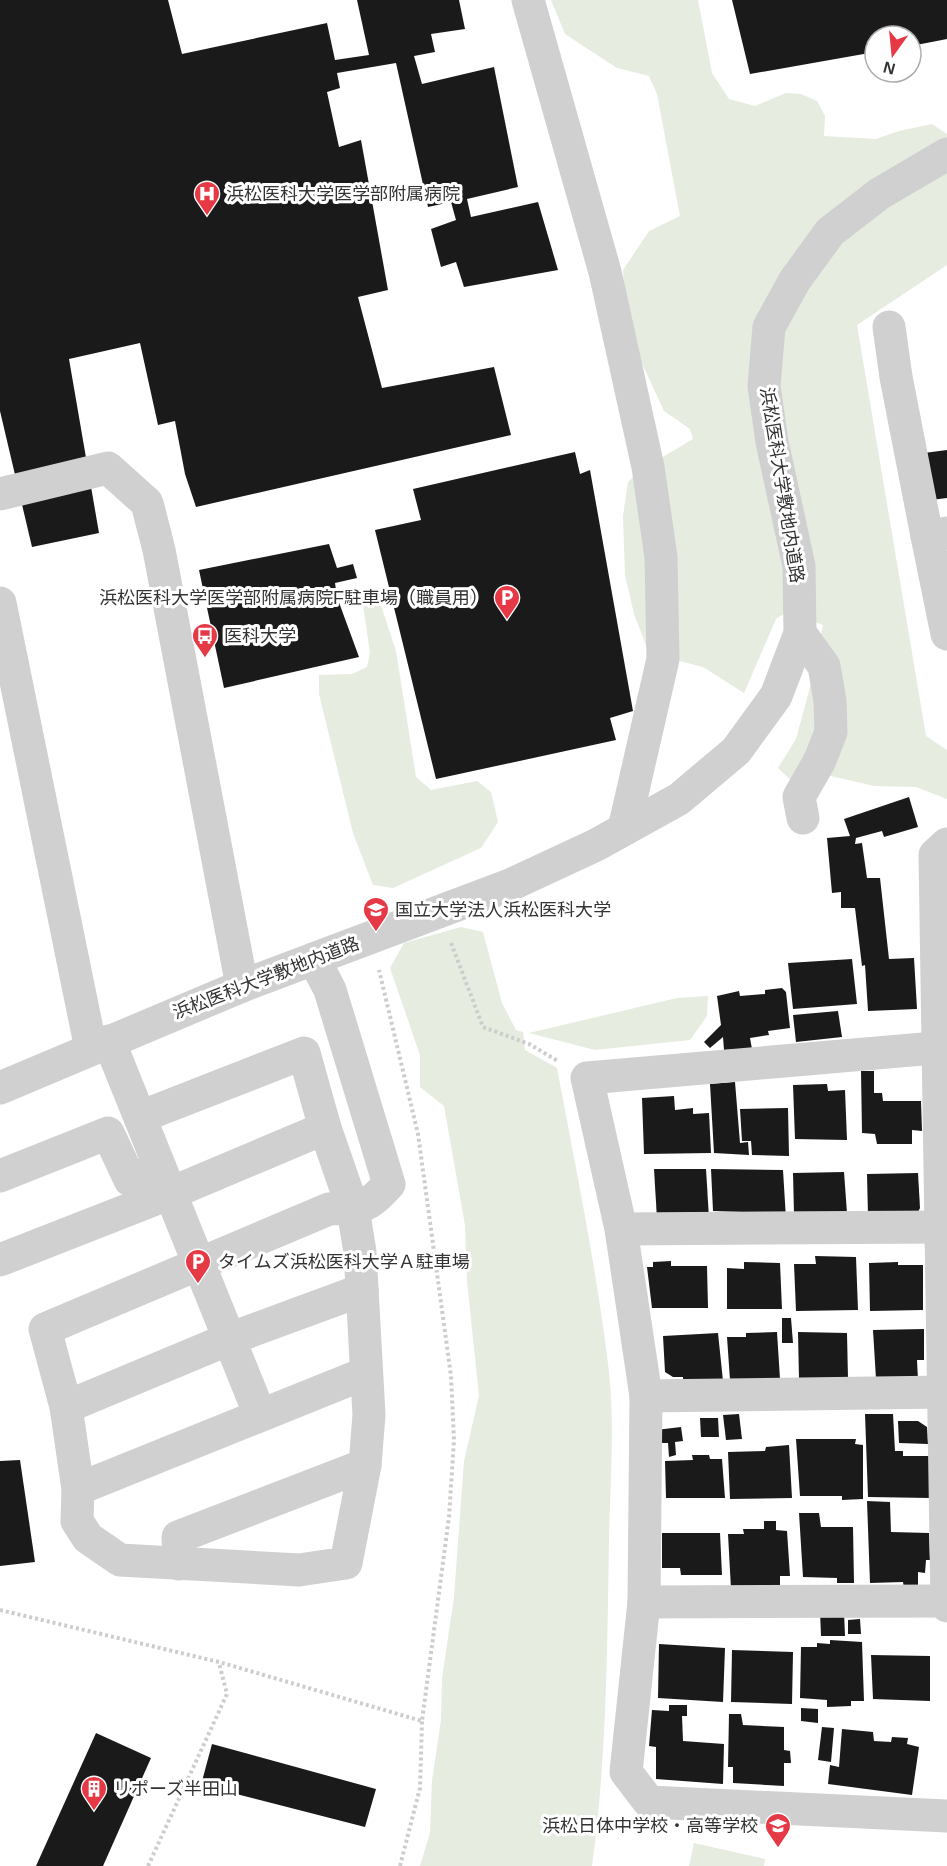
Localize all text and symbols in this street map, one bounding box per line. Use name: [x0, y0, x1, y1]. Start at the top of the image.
north arrow: [863, 24, 923, 84]
text: N: [881, 58, 897, 78]
hospital icon: 浜松医科大学医学部附属病院: [192, 179, 222, 217]
place label: 浜松医科大学医学部附属病院: [226, 184, 460, 204]
street label: 浜松医科大学敷地内道路: [757, 386, 807, 584]
parking icon: 浜松医科大学医学部附属病院F駐車場（職員用）: [492, 583, 522, 621]
place label: 浜松医科大学医学部附属病院F駐車場（職員用）: [99, 588, 488, 608]
bus stop icon: 医科大学: [190, 621, 220, 659]
place label: 医科大学: [224, 626, 296, 646]
school or university icon: 国立大学法人浜松医科大学: [361, 895, 391, 933]
place label: 国立大学法人浜松医科大学: [395, 900, 611, 920]
street label: 浜松医科大学敷地内道路: [170, 933, 362, 1023]
parking icon: タイムズ浜松医科大学Ａ駐車場: [183, 1247, 213, 1285]
place label: タイムズ浜松医科大学Ａ駐車場: [218, 1252, 470, 1272]
building icon: リポーズ半田山: [79, 1774, 109, 1812]
place label: リポーズ半田山: [113, 1779, 238, 1799]
school or university icon: 浜松日体中学校・高等学校: [763, 1811, 793, 1849]
place label: 浜松日体中学校・高等学校: [542, 1816, 758, 1836]

